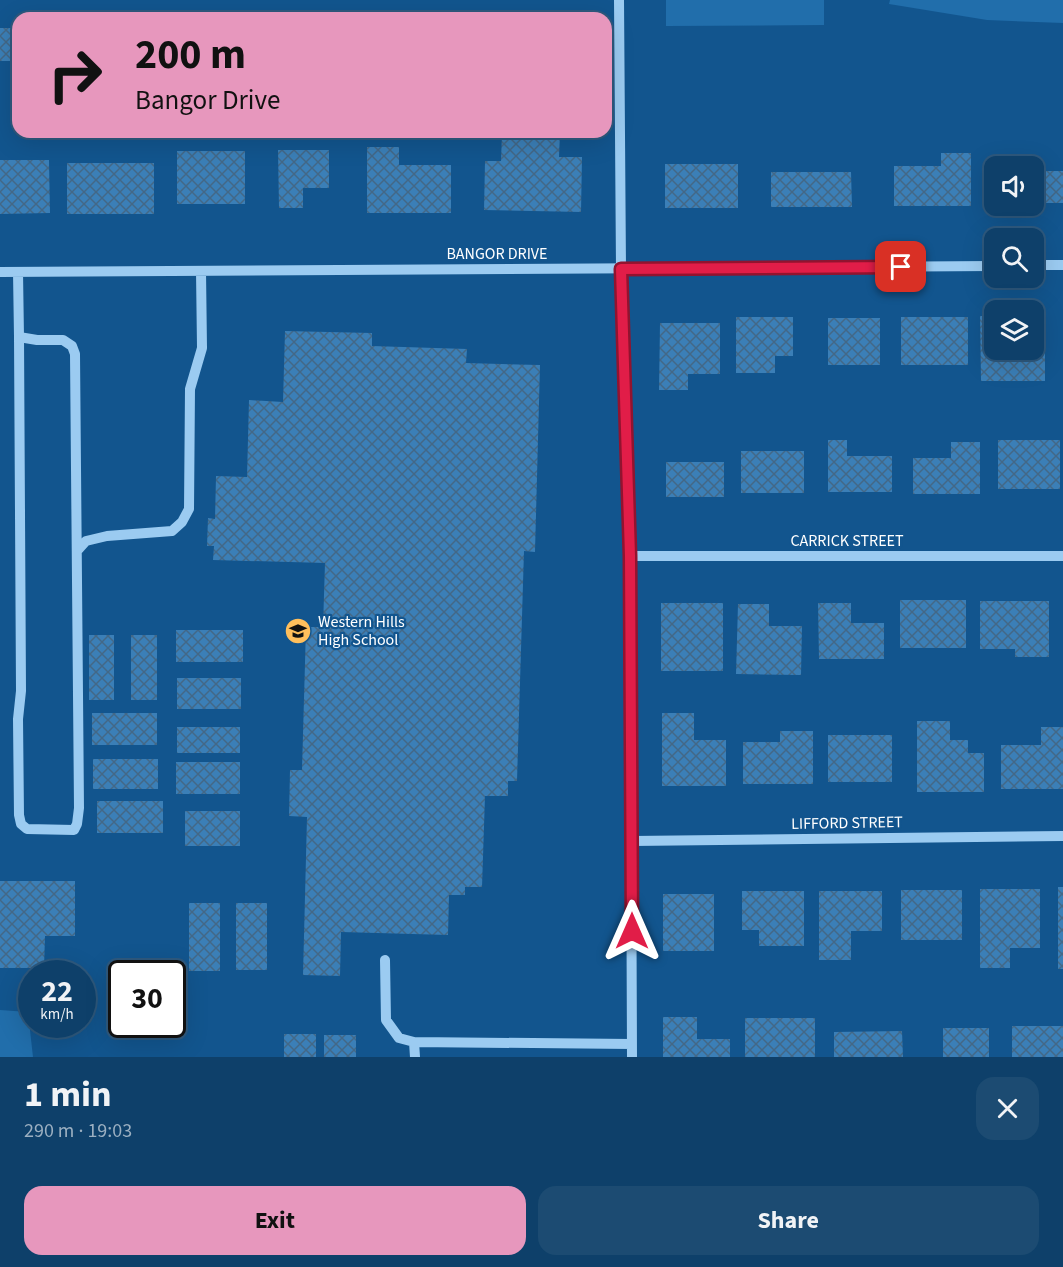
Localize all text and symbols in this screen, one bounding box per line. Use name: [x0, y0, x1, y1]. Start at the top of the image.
text: 200 m: [135, 25, 246, 85]
icon: right: [36, 36, 114, 114]
text: Bangor Drive: [135, 81, 280, 120]
map controls: [984, 156, 1044, 360]
button: sound: [984, 156, 1044, 216]
button: search: [984, 228, 1044, 288]
pin: [875, 241, 926, 292]
street label: BANGOR DRIVE: [446, 243, 548, 265]
icon: arrive: [884, 250, 917, 283]
button: layers: [984, 300, 1044, 360]
street label: CARRICK STREET: [790, 530, 904, 552]
place label: Western Hills High School: [318, 611, 405, 651]
school or university icon: Western Hills High School: [283, 616, 313, 646]
street label: LIFFORD STREET: [791, 811, 903, 835]
position arrow: [600, 899, 664, 963]
speed limit sign: 30: [108, 960, 186, 1038]
text: 22: [41, 970, 73, 1013]
text: km/h: [40, 1004, 74, 1025]
text: 1 min: [24, 1069, 112, 1120]
button: close: [976, 1077, 1039, 1140]
text: 290 m · 19:03: [24, 1117, 132, 1145]
button: Exit: [24, 1186, 526, 1255]
button: Share: [538, 1186, 1039, 1255]

